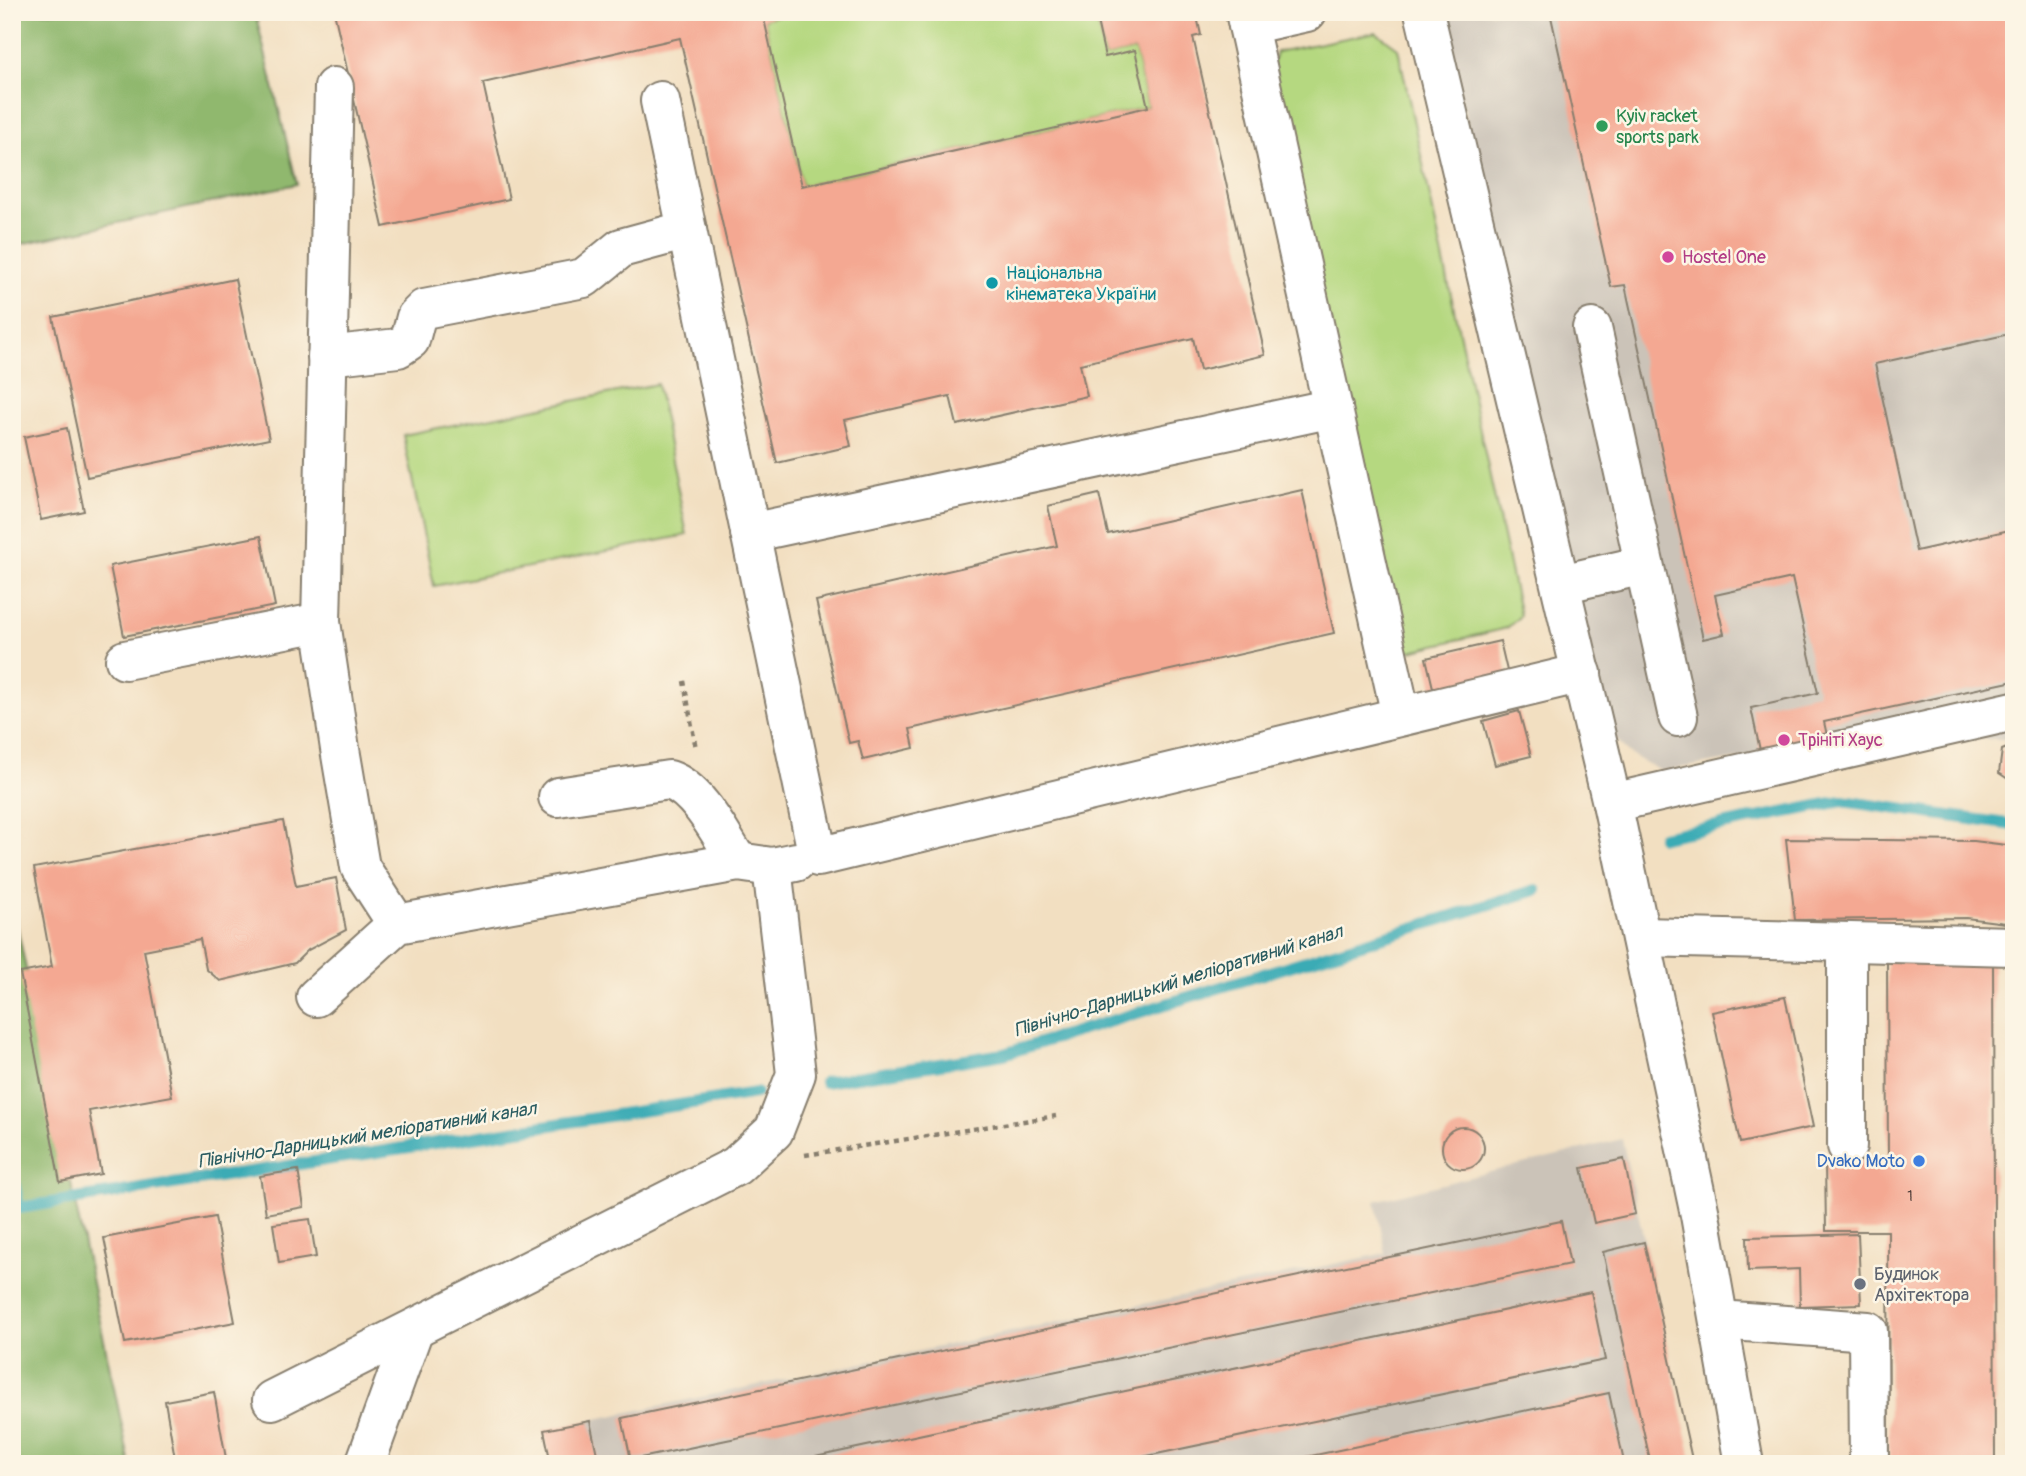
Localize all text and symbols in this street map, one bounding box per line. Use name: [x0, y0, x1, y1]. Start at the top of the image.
place label: Kyiv racket sports park: [1616, 105, 1699, 149]
marker: Kyiv racket sports park: [1594, 118, 1610, 134]
place label: Hostel One: [1682, 246, 1766, 269]
marker: Hostel One: [1660, 249, 1676, 265]
place label: Національна кінематека України: [1006, 262, 1156, 306]
marker: Національна кінематека України: [984, 275, 1000, 291]
place label: Трініті Хаус: [1798, 729, 1883, 752]
marker: Трініті Хаус: [1776, 732, 1792, 748]
water label: Північно-Дарницький меліоративний канал: [1011, 919, 1347, 1042]
water label: Північно-Дарницький меліоративний канал: [196, 1096, 540, 1174]
place label: Dvako Moto: [1817, 1150, 1905, 1173]
marker: Dvako Moto: [1911, 1153, 1927, 1169]
house number: 1: [1907, 1188, 1913, 1205]
place label: Будинок Архітектора: [1874, 1263, 1969, 1307]
marker: Будинок Архітектора: [1852, 1276, 1868, 1292]

